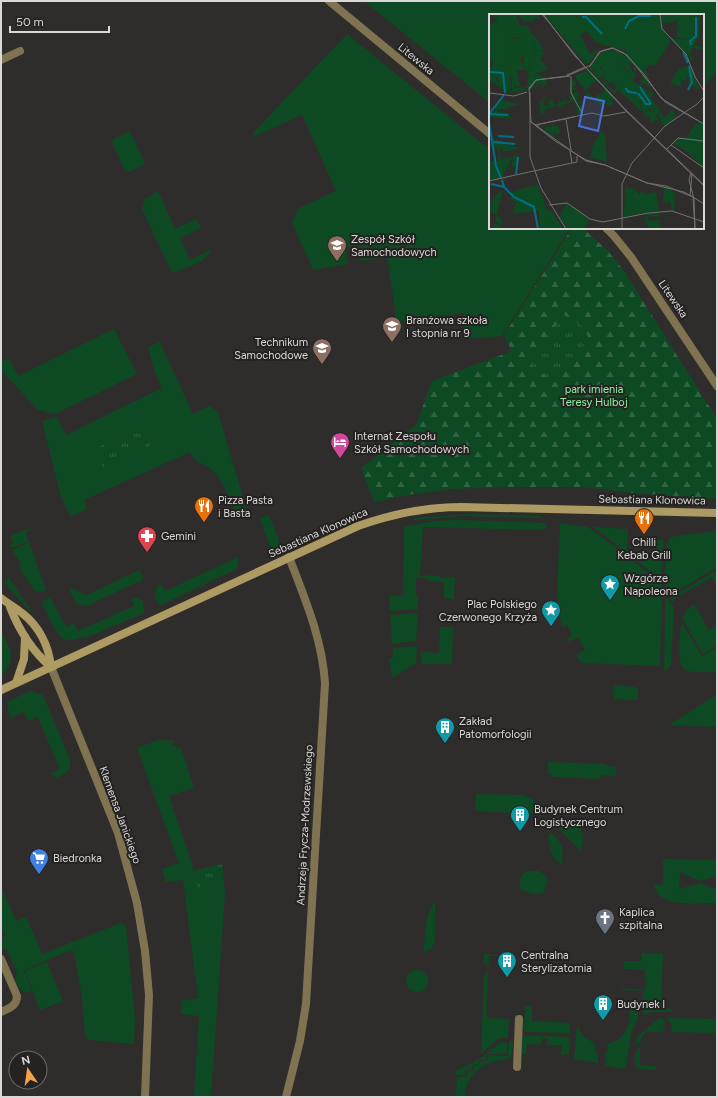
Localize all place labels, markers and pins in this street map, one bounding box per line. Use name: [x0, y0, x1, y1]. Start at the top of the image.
place label: Zespół Szkół Samochodowych: [351, 233, 437, 259]
school or university icon: Zespół Szkół Samochodowych: [326, 234, 348, 262]
place label: Branżowa szkoła I stopnia nr 9: [406, 314, 487, 340]
school or university icon: Branżowa szkoła I stopnia nr 9: [381, 315, 403, 343]
place label: Technikum Samochodowe: [234, 336, 308, 362]
school or university icon: Technikum Samochodowe: [311, 337, 333, 365]
place label: Internat Zespołu Szkół Samochodowych: [354, 430, 469, 456]
hotel icon: Internat Zespołu Szkół Samochodowych: [329, 431, 351, 459]
place label: Pizza Pasta i Basta: [218, 494, 273, 520]
restaurant icon: Pizza Pasta i Basta: [193, 495, 215, 523]
restaurant icon: Chilli Kebab Grill: [633, 507, 655, 535]
pharmacy icon: Gemini: [136, 525, 158, 553]
place label: Gemini: [161, 530, 196, 543]
place label: Chilli Kebab Grill: [617, 536, 671, 562]
place label: Wzgórze Napoleona: [624, 572, 678, 598]
place icon: Wzgórze Napoleona: [599, 573, 621, 601]
place label: Plac Polskiego Czerwonego Krzyża: [439, 598, 537, 624]
place icon: Plac Polskiego Czerwonego Krzyża: [540, 599, 562, 627]
place label: Zakład Patomorfologii: [459, 715, 532, 741]
building icon: Zakład Patomorfologii: [434, 716, 456, 744]
place label: Budynek Centrum Logistycznego: [534, 803, 623, 829]
building icon: Budynek Centrum Logistycznego: [509, 804, 531, 832]
supermarket icon: Biedronka: [28, 847, 50, 875]
place label: Biedronka: [53, 852, 102, 865]
place label: Kaplica szpitalna: [619, 906, 663, 932]
church icon: Kaplica szpitalna: [594, 907, 616, 935]
place label: Centralna Sterylizatornia: [521, 949, 592, 975]
building icon: Centralna Sterylizatornia: [496, 950, 518, 978]
building icon: Budynek I: [592, 993, 614, 1021]
place label: Budynek I: [617, 998, 665, 1011]

